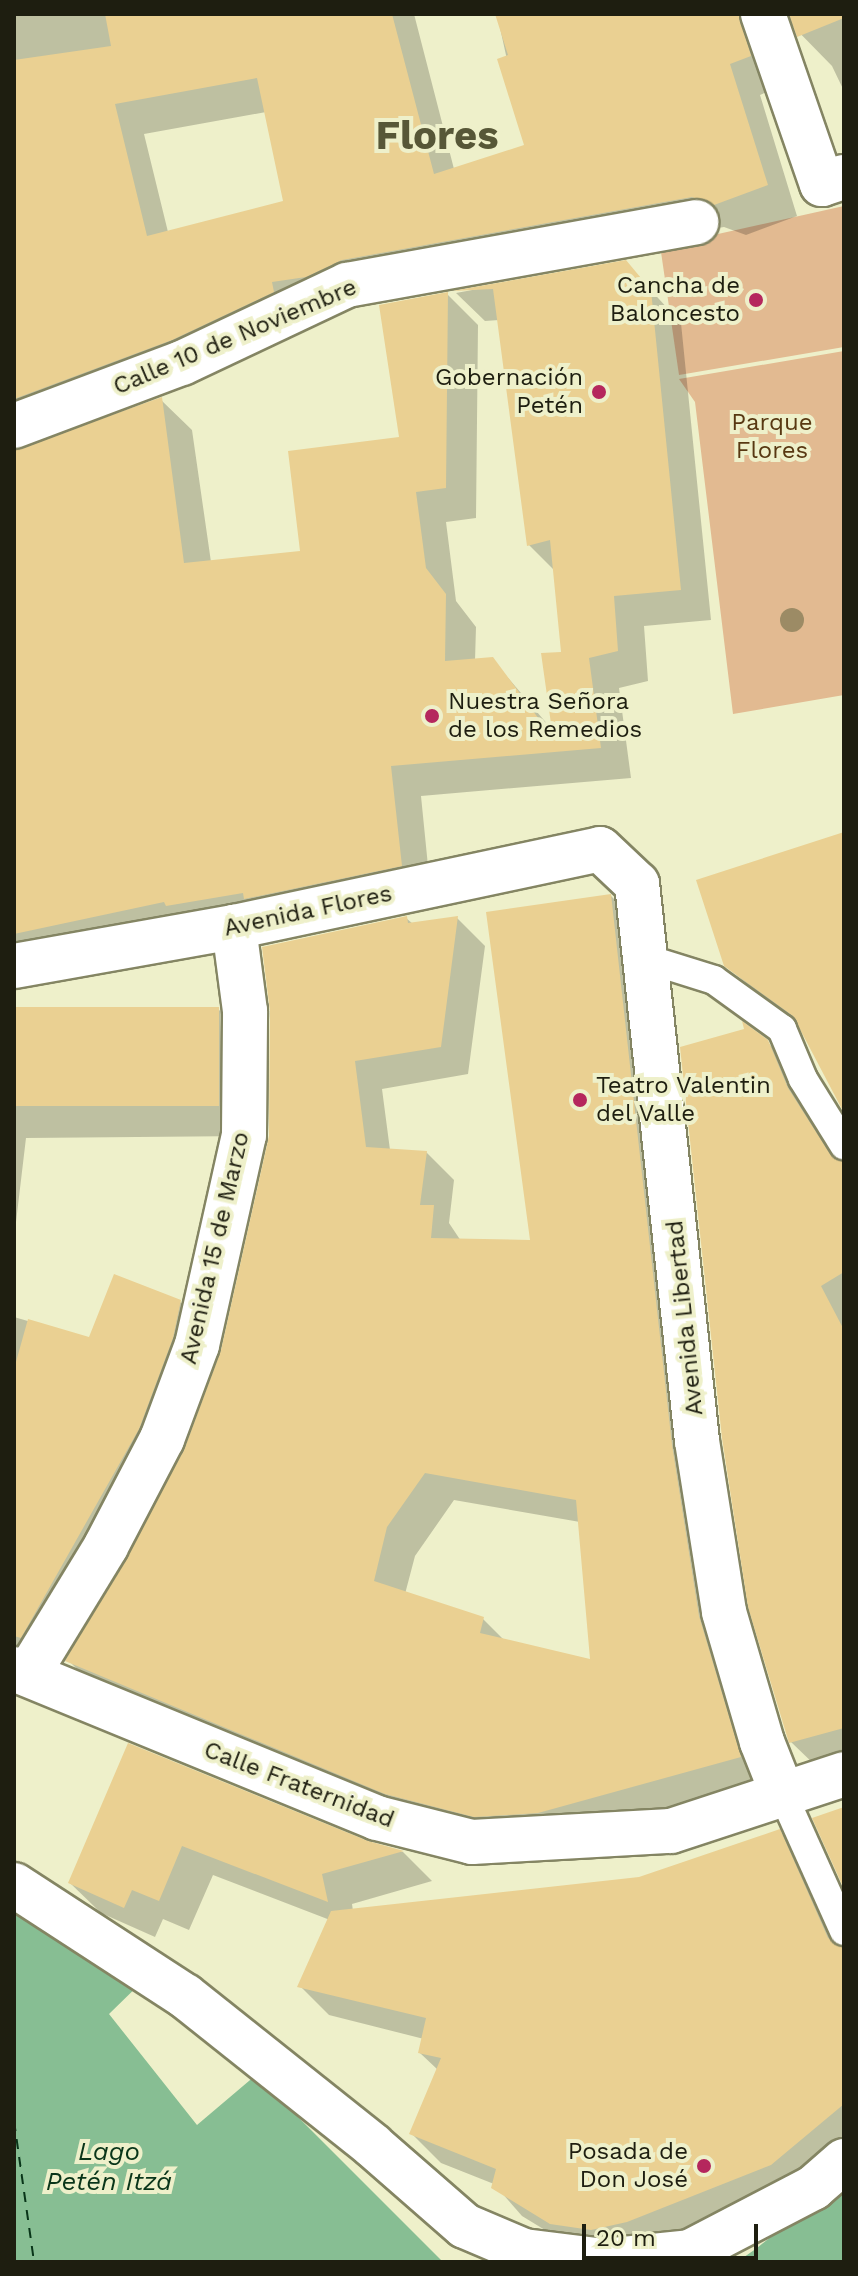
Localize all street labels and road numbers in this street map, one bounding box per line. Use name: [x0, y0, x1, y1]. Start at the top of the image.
street label: Calle 10 de Noviembre: [109, 273, 361, 401]
street label: Avenida Flores: [221, 879, 395, 943]
street label: Avenida 15 de Marzo: [174, 1128, 256, 1368]
street label: Avenida Libertad: [660, 1219, 710, 1417]
street label: Calle Fraternidad: [200, 1735, 398, 1835]

